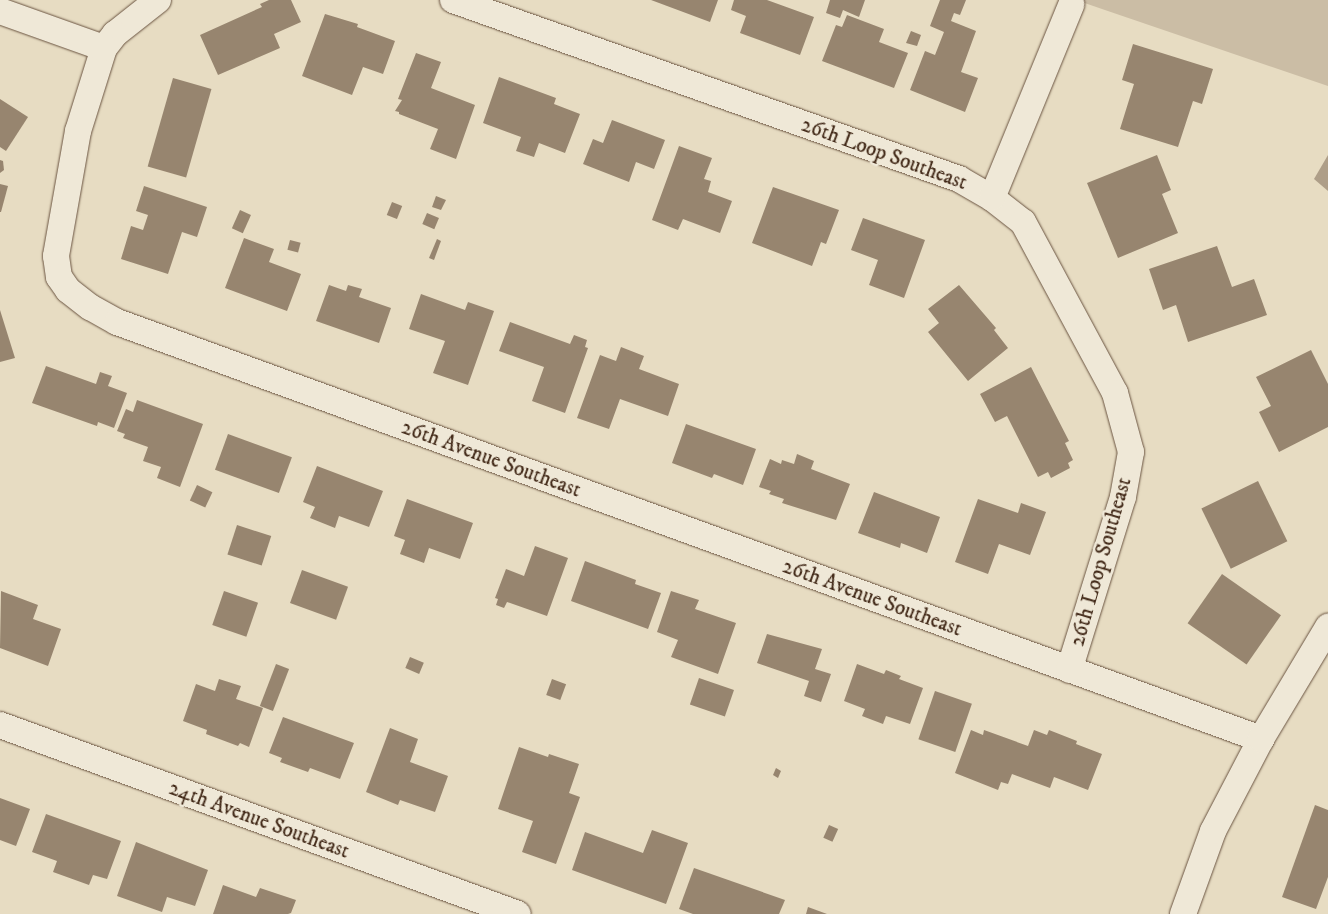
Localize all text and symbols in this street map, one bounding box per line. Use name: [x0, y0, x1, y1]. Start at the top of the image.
street label: 26th Loop Southeast: [798, 112, 970, 196]
street label: 26th Avenue Southeast: [398, 415, 584, 503]
street label: 26th Loop Southeast: [1065, 475, 1137, 649]
street label: 26th Avenue Southeast: [779, 554, 965, 642]
street label: 24th Avenue Southeast: [165, 776, 353, 864]

